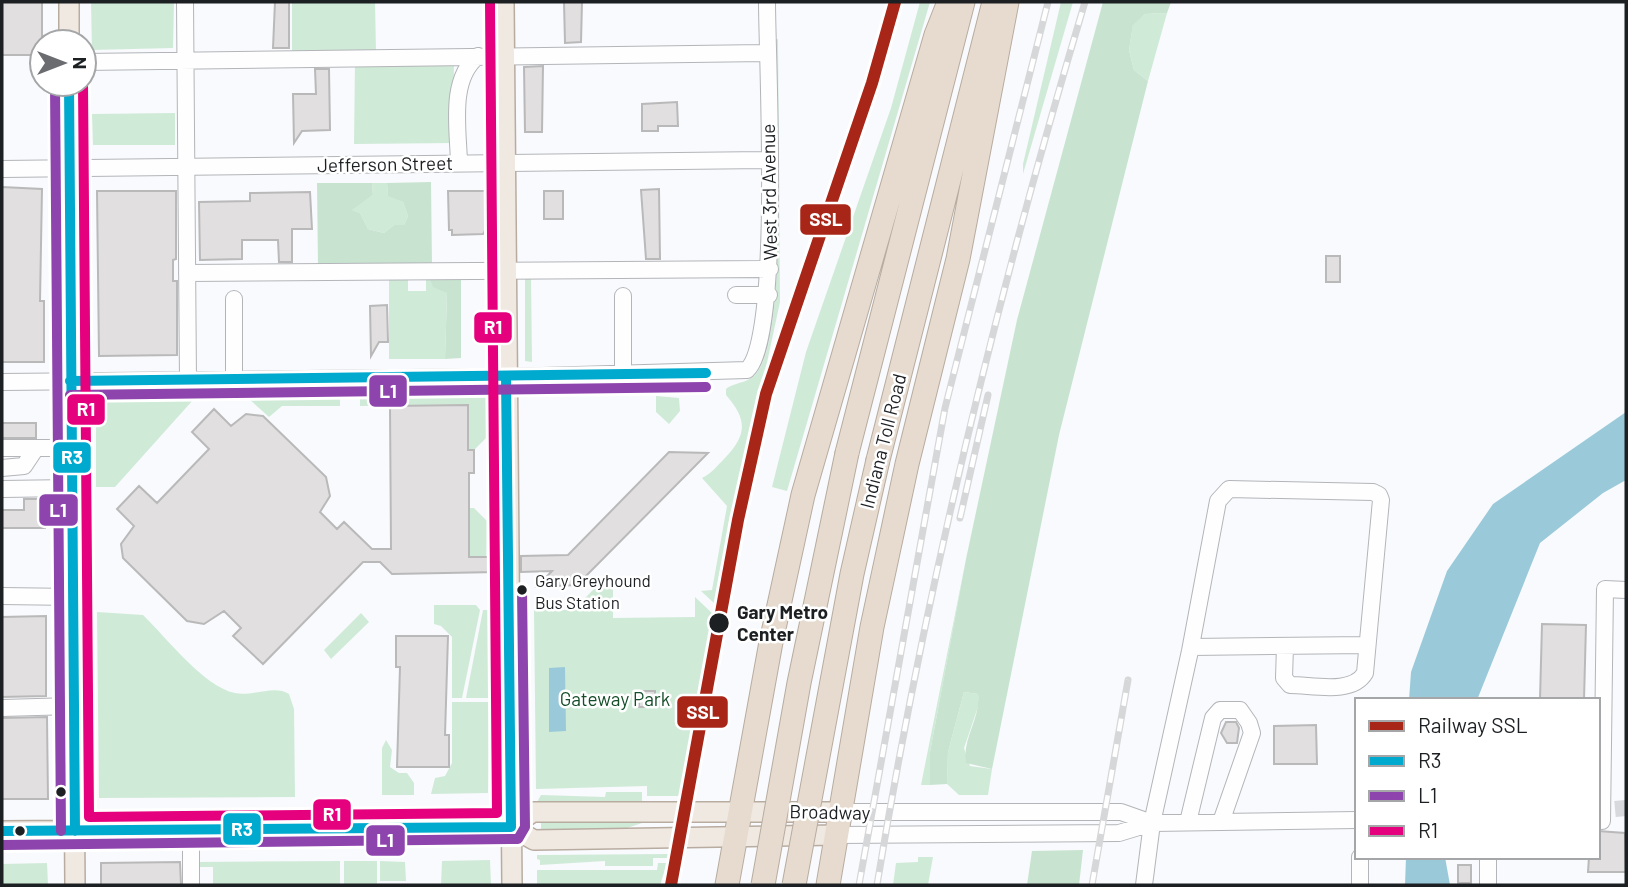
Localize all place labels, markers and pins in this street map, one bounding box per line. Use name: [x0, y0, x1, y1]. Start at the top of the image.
place label: Gary Greyhound Bus Station: [535, 570, 651, 612]
marker: Gary Greyhound Bus Station: [515, 583, 529, 597]
place label: Gary Metro Center: [737, 600, 828, 645]
marker: Gary Metro Center: [707, 611, 731, 635]
unlabelled marker: [54, 785, 68, 799]
unlabelled marker: [13, 824, 27, 838]

